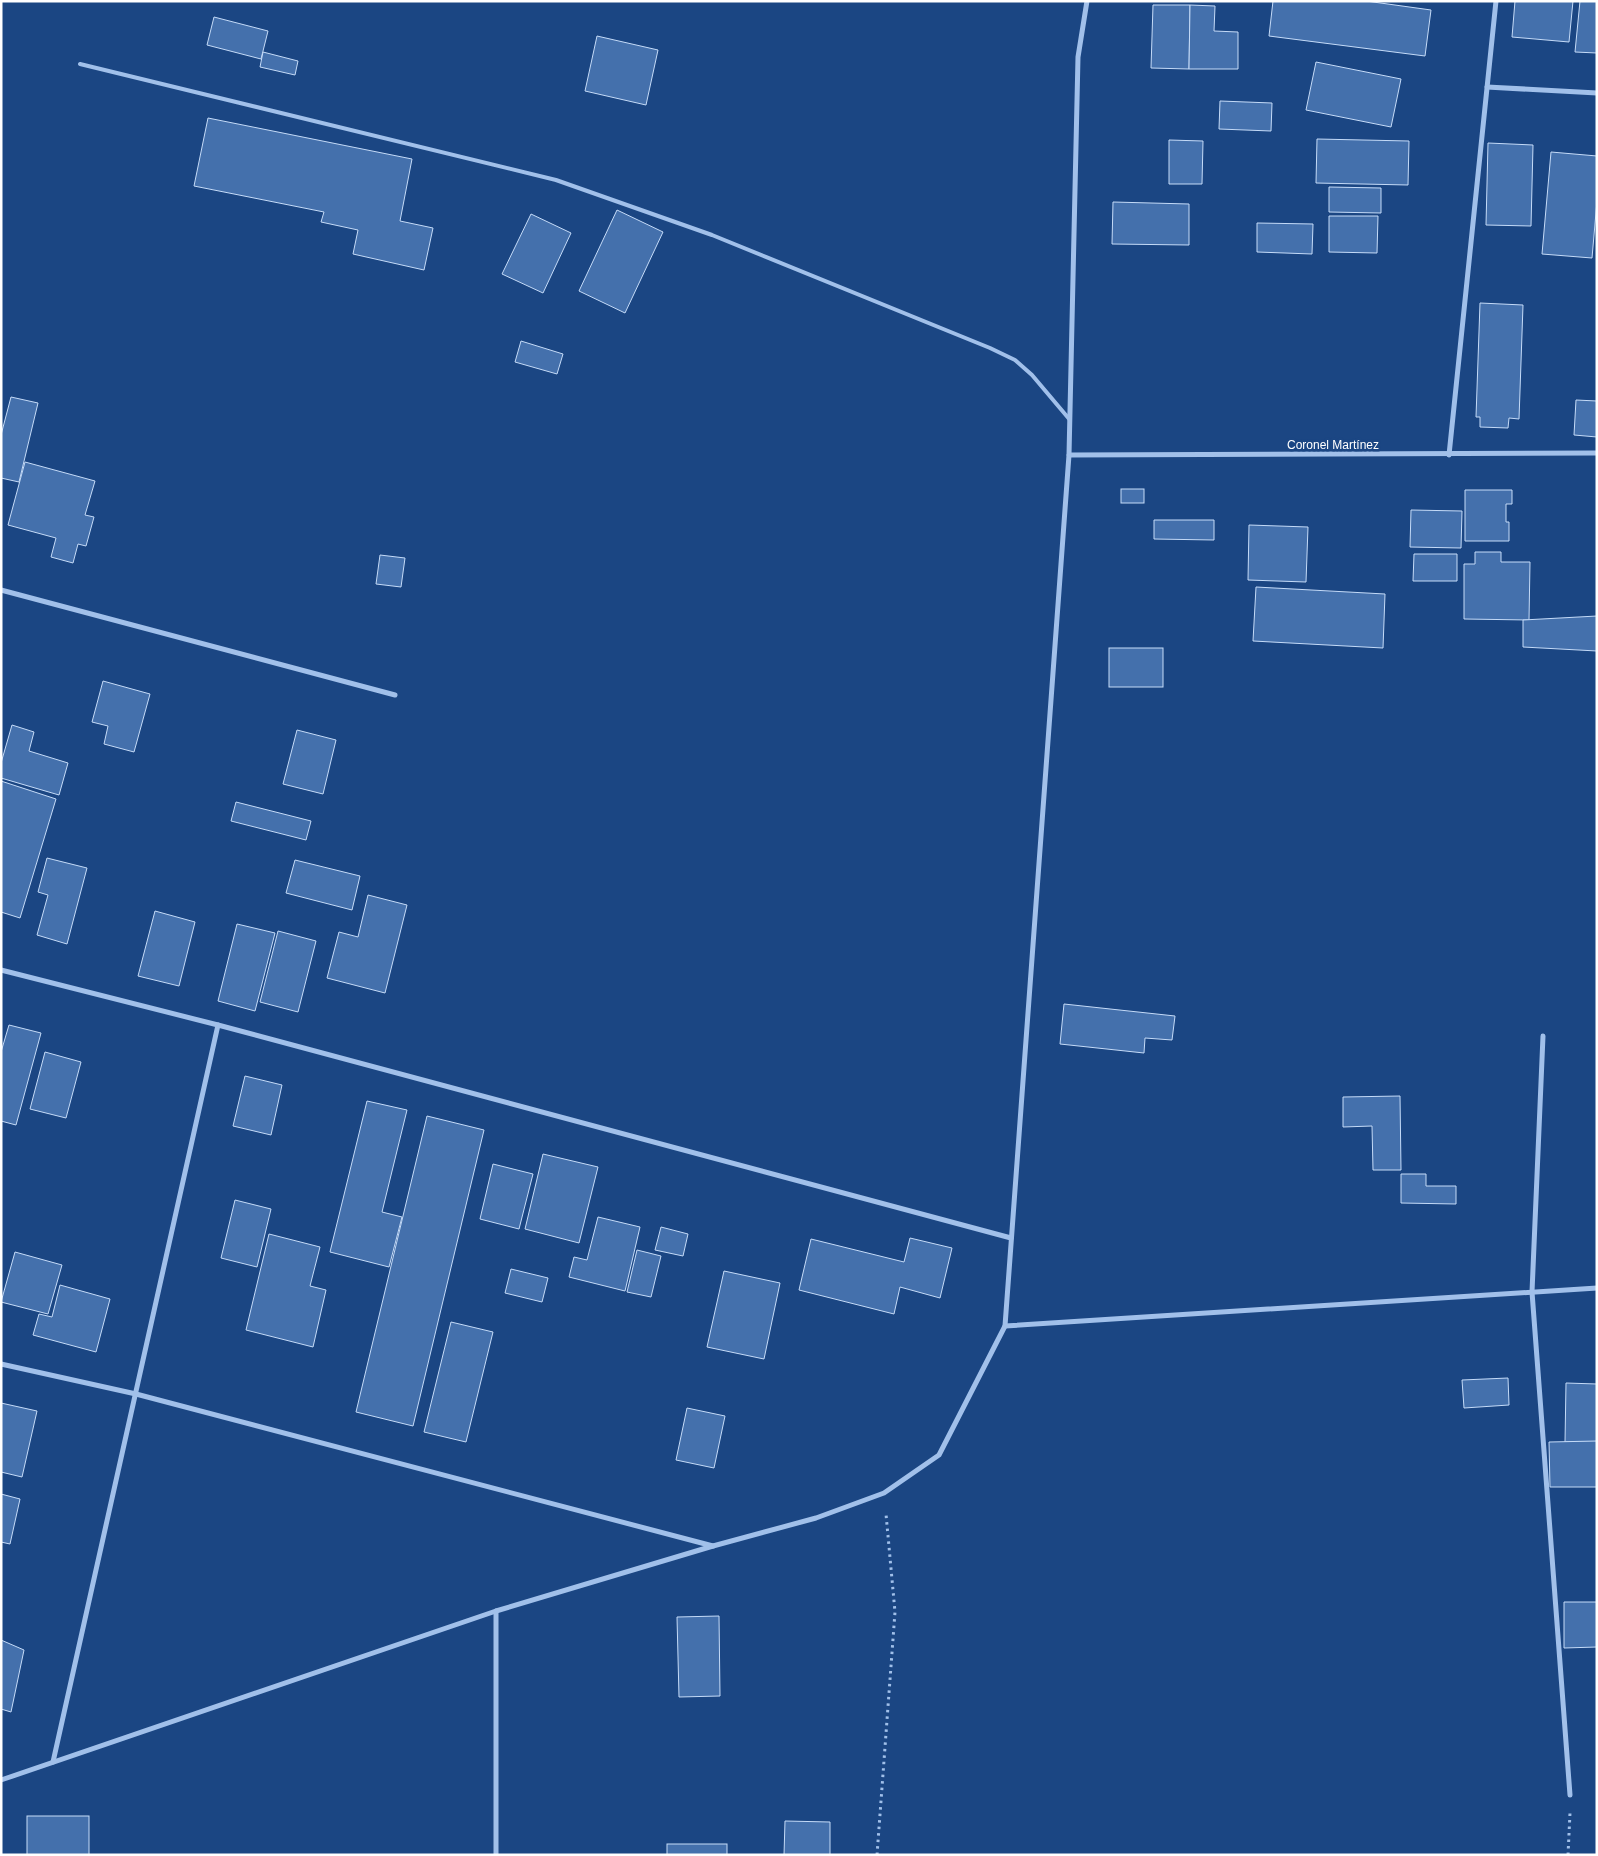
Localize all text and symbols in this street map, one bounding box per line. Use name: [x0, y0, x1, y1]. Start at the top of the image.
street label: Coronel Martínez: [1287, 438, 1379, 452]

